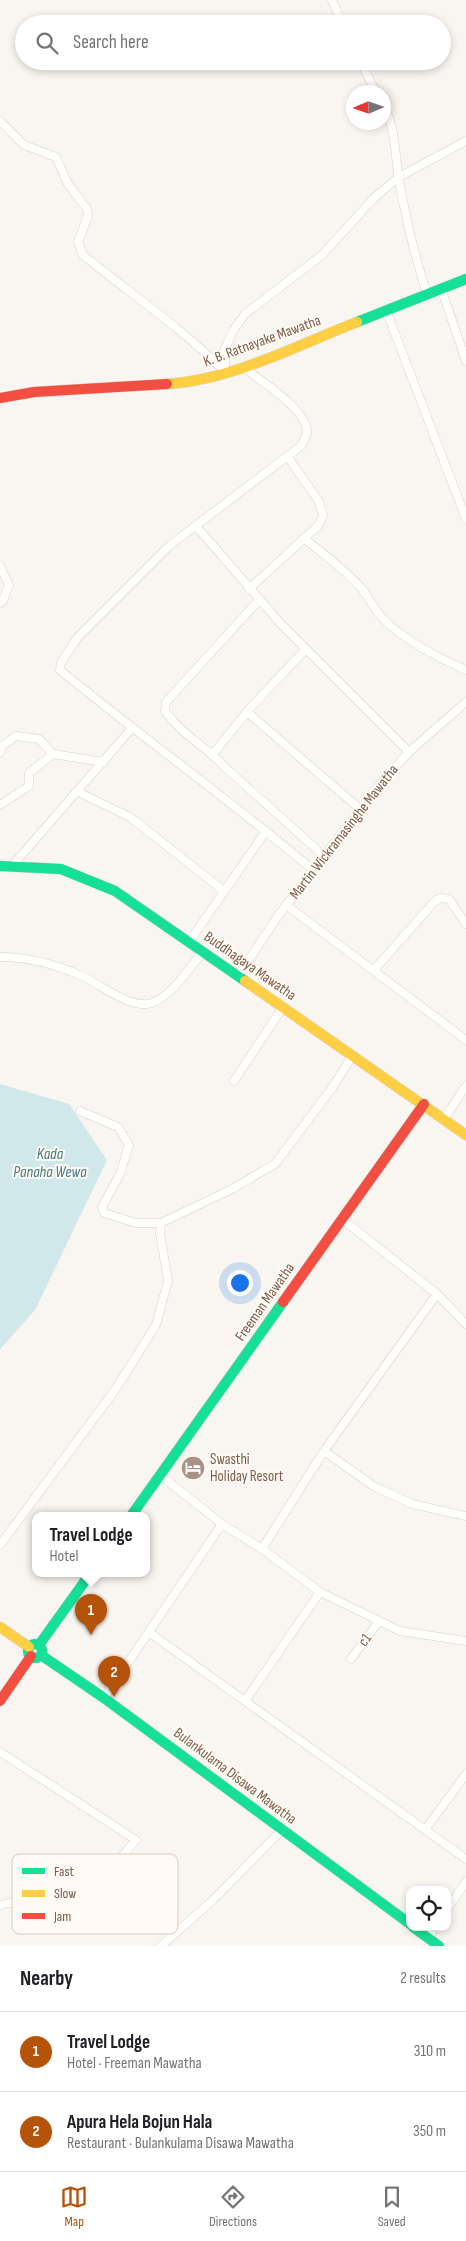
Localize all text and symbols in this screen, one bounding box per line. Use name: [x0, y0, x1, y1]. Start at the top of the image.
search box: [15, 15, 451, 70]
icon: search: [33, 29, 61, 57]
text: Search here: [73, 31, 149, 54]
north arrow: [346, 85, 391, 130]
street label: K. B. Ratnayake Mawatha: [201, 311, 324, 371]
street label: Martin Wickramasinghe Mawatha: [286, 761, 403, 903]
street label: Buddhagaya Mawatha: [200, 927, 300, 1005]
water label: Kada Panaha Wewa: [13, 1145, 87, 1182]
street label: Freeman Mawatha: [231, 1259, 299, 1345]
your location: [227, 1270, 253, 1296]
place label: Swasthi Holiday Resort: [210, 1450, 284, 1486]
hotel icon: Swasthi Holiday Resort: [180, 1455, 206, 1481]
popup: [32, 1512, 150, 1577]
text: Travel Lodge: [49, 1524, 133, 1547]
text: Hotel: [49, 1547, 78, 1566]
pin: 1: [75, 1594, 107, 1635]
street label: c1: [354, 1629, 376, 1650]
pin: 2: [98, 1656, 130, 1697]
street label: Bulankulama Disawa Mawatha: [170, 1724, 300, 1829]
legend: [12, 1854, 178, 1934]
text: Fast: [54, 1863, 74, 1880]
text: Slow: [54, 1885, 76, 1902]
map controls: [406, 1886, 451, 1931]
button: locate: [406, 1886, 451, 1931]
text: Jam: [53, 1908, 71, 1925]
text: Nearby: [20, 1966, 73, 1991]
text: 2 results: [400, 1969, 446, 1988]
text: Travel Lodge: [67, 2031, 150, 2054]
text: 1: [33, 2042, 39, 2061]
text: 310 m: [414, 2042, 446, 2061]
text: Hotel · Freeman Mawatha: [67, 2054, 202, 2073]
text: Apura Hela Bojun Hala: [67, 2111, 212, 2134]
text: 2: [32, 2122, 40, 2141]
text: 350 m: [413, 2122, 446, 2141]
text: Restaurant · Bulankulama Disawa Mawatha: [67, 2134, 294, 2153]
tab: Map: [60, 2183, 88, 2230]
tab: Directions: [209, 2183, 257, 2230]
tab: Saved: [378, 2183, 406, 2230]

